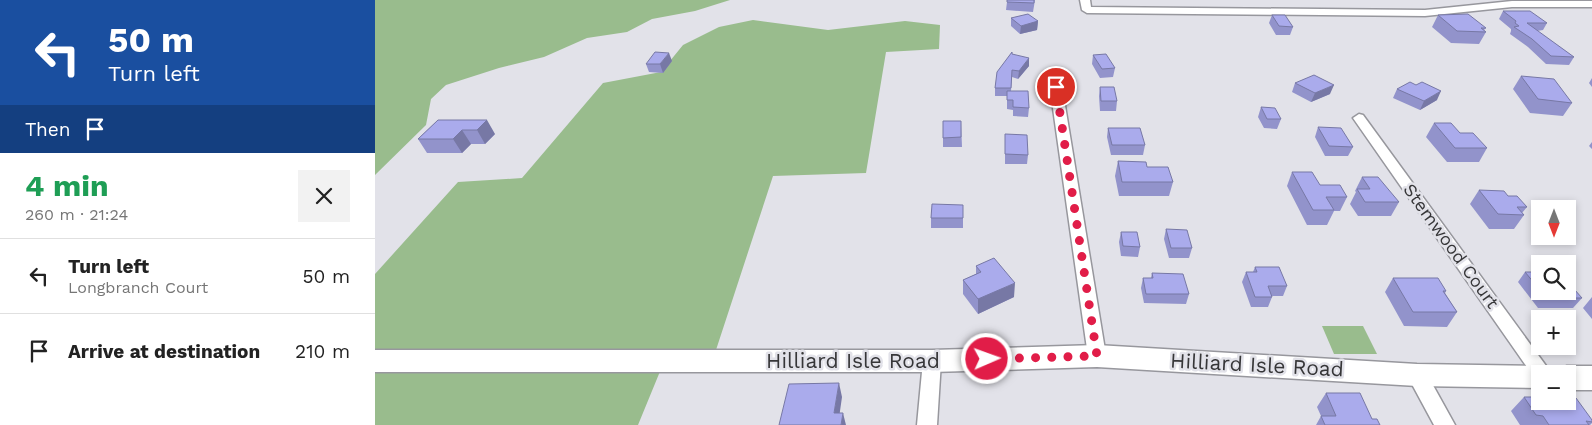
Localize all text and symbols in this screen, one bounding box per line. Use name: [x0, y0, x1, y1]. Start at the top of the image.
text: 50 m: [108, 19, 194, 61]
icon: left: [25, 20, 90, 85]
text: Turn left: [108, 61, 200, 86]
pin: [1035, 66, 1077, 108]
icon: arrive: [1042, 73, 1070, 101]
icon: arrive: [81, 115, 109, 143]
text: Then: [25, 118, 71, 141]
text: 4 min: [25, 168, 109, 203]
button: close: [298, 170, 350, 222]
street label: Stemwood Court: [1399, 179, 1504, 312]
north arrow: [1531, 200, 1576, 245]
map controls: [1531, 200, 1576, 410]
text: 260 m · 21:24: [25, 205, 128, 224]
text: Turn left: [68, 255, 149, 278]
button: search: [1531, 255, 1576, 300]
icon: left: [25, 262, 53, 290]
text: 50 m: [303, 265, 350, 288]
text: Longbranch Court: [68, 278, 208, 297]
button: +: [1531, 310, 1576, 355]
position arrow: [960, 332, 1012, 384]
icon: arrive: [25, 337, 53, 365]
text: Arrive at destination: [68, 340, 260, 363]
text: 210 m: [295, 340, 350, 363]
street label: Hilliard Isle Road: [1170, 347, 1345, 382]
street label: Hilliard Isle Road: [766, 348, 940, 373]
button: −: [1531, 365, 1576, 410]

